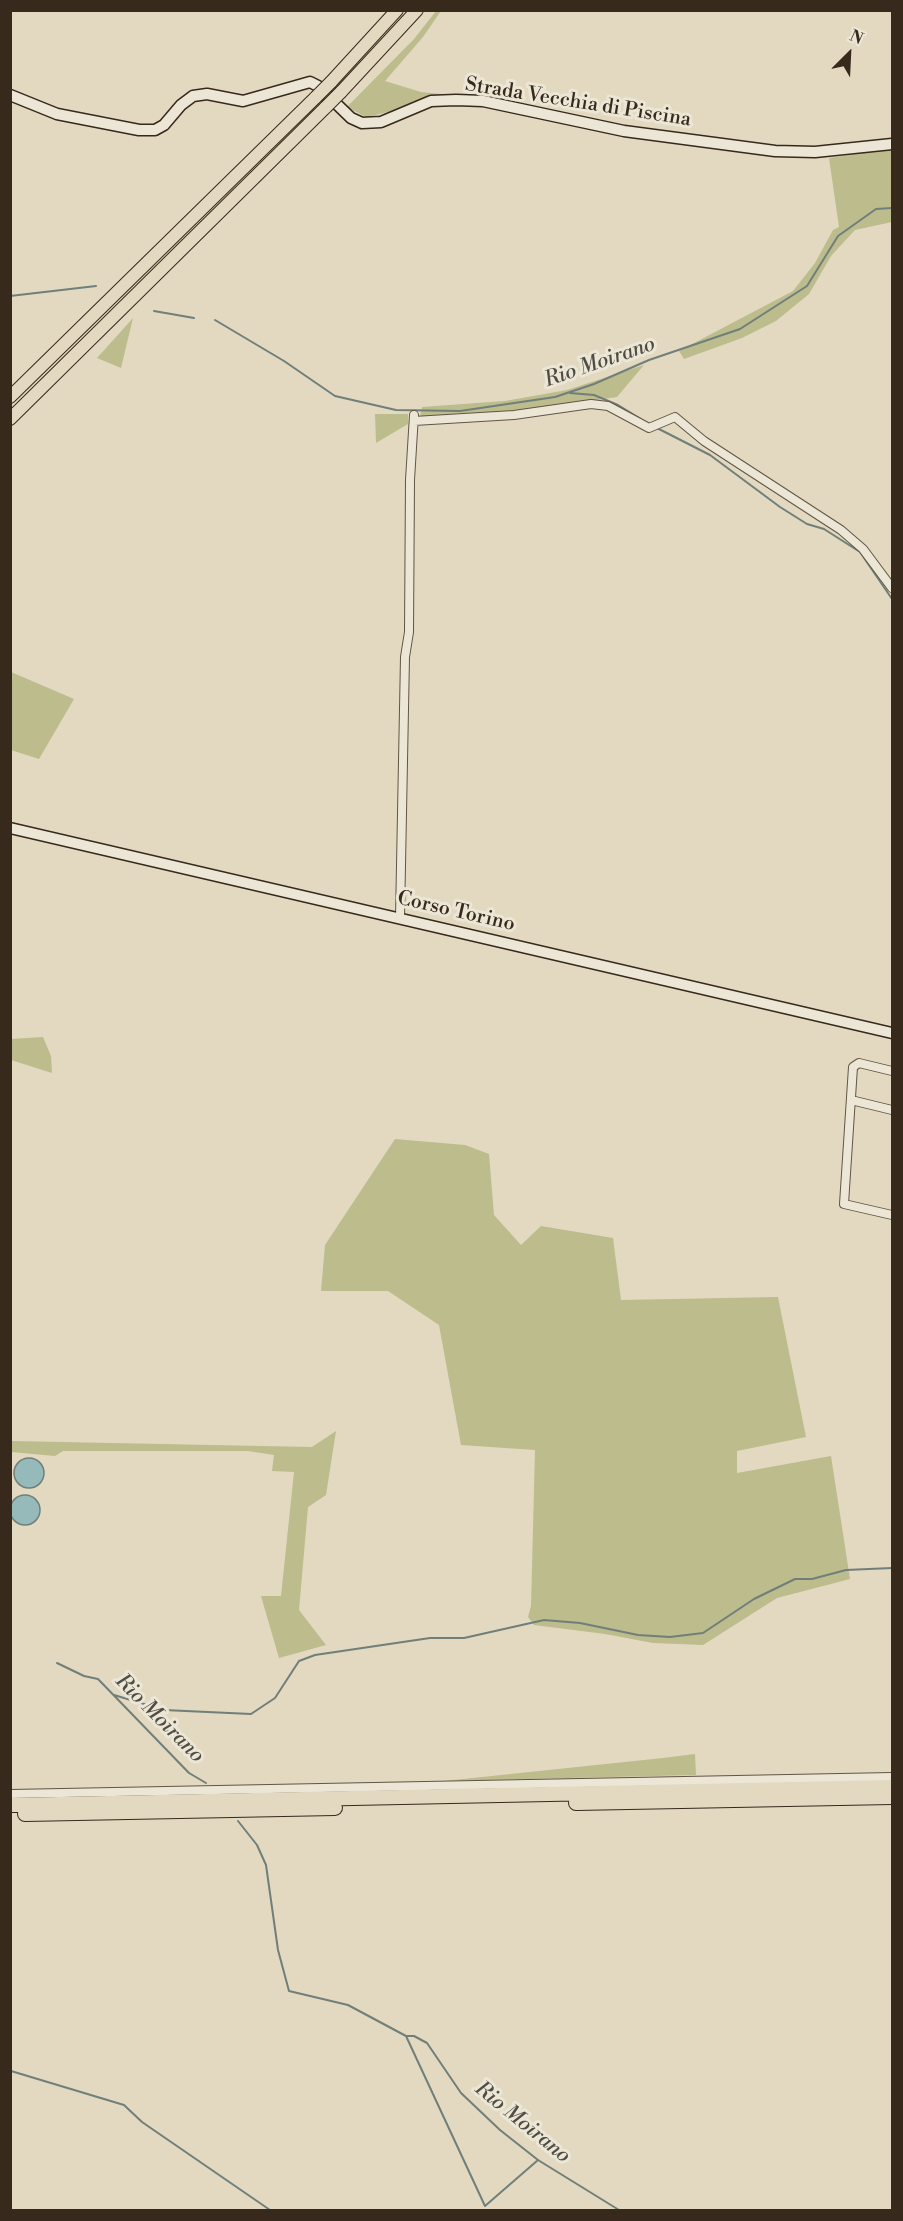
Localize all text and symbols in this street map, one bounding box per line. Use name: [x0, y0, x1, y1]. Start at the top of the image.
north arrow: [819, 24, 879, 84]
text: N: [846, 26, 866, 49]
street label: Strada Vecchia di Piscina: [463, 73, 693, 133]
water label: Rio Moirano: [541, 332, 659, 394]
street label: Corso Torino: [395, 887, 517, 937]
water label: Rio Moirano: [109, 1669, 209, 1769]
water label: Rio Moirano: [469, 2077, 575, 2169]

